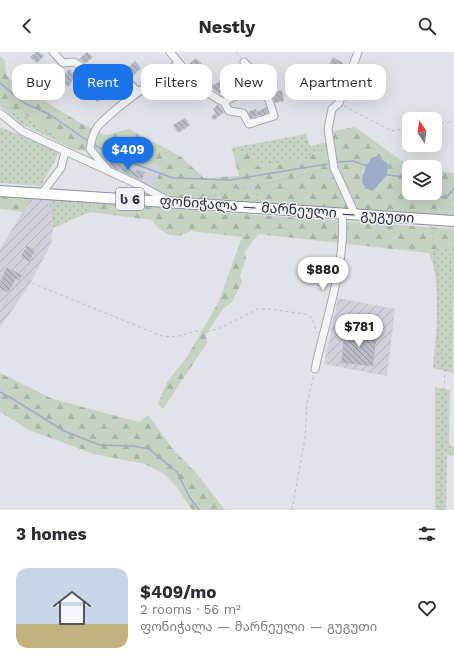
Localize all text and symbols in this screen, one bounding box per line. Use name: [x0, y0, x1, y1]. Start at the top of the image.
icon: back: [16, 15, 38, 37]
icon: search: [416, 15, 438, 37]
text: Nestly: [199, 16, 255, 37]
chip: Buy: [12, 64, 65, 100]
chip: Rent: [73, 64, 133, 100]
chip: Filters: [141, 64, 212, 100]
chip: New: [220, 64, 277, 100]
chip: Apartment: [285, 64, 386, 100]
north arrow: [402, 112, 442, 152]
map controls: [402, 112, 442, 200]
pin: $409: [104, 137, 152, 171]
text: $409: [111, 142, 145, 157]
button: layers: [402, 160, 442, 200]
road number: ს 6: [116, 188, 144, 210]
street label: ფონიჭალა — მარნეული — გუგუთი: [159, 192, 415, 227]
pin: $880: [299, 257, 347, 291]
text: $880: [306, 262, 340, 277]
pin: $781: [335, 314, 383, 348]
text: $781: [344, 319, 374, 334]
icon: filters: [416, 523, 438, 545]
text: 3 homes: [16, 524, 87, 544]
text: $409/mo: [140, 582, 216, 602]
icon: home: [48, 584, 96, 632]
icon: heart: [416, 597, 438, 619]
text: 2 rooms · 56 m²: [140, 602, 241, 617]
text: ფონიჭალა — მარნეული — გუგუთი: [140, 619, 377, 634]

